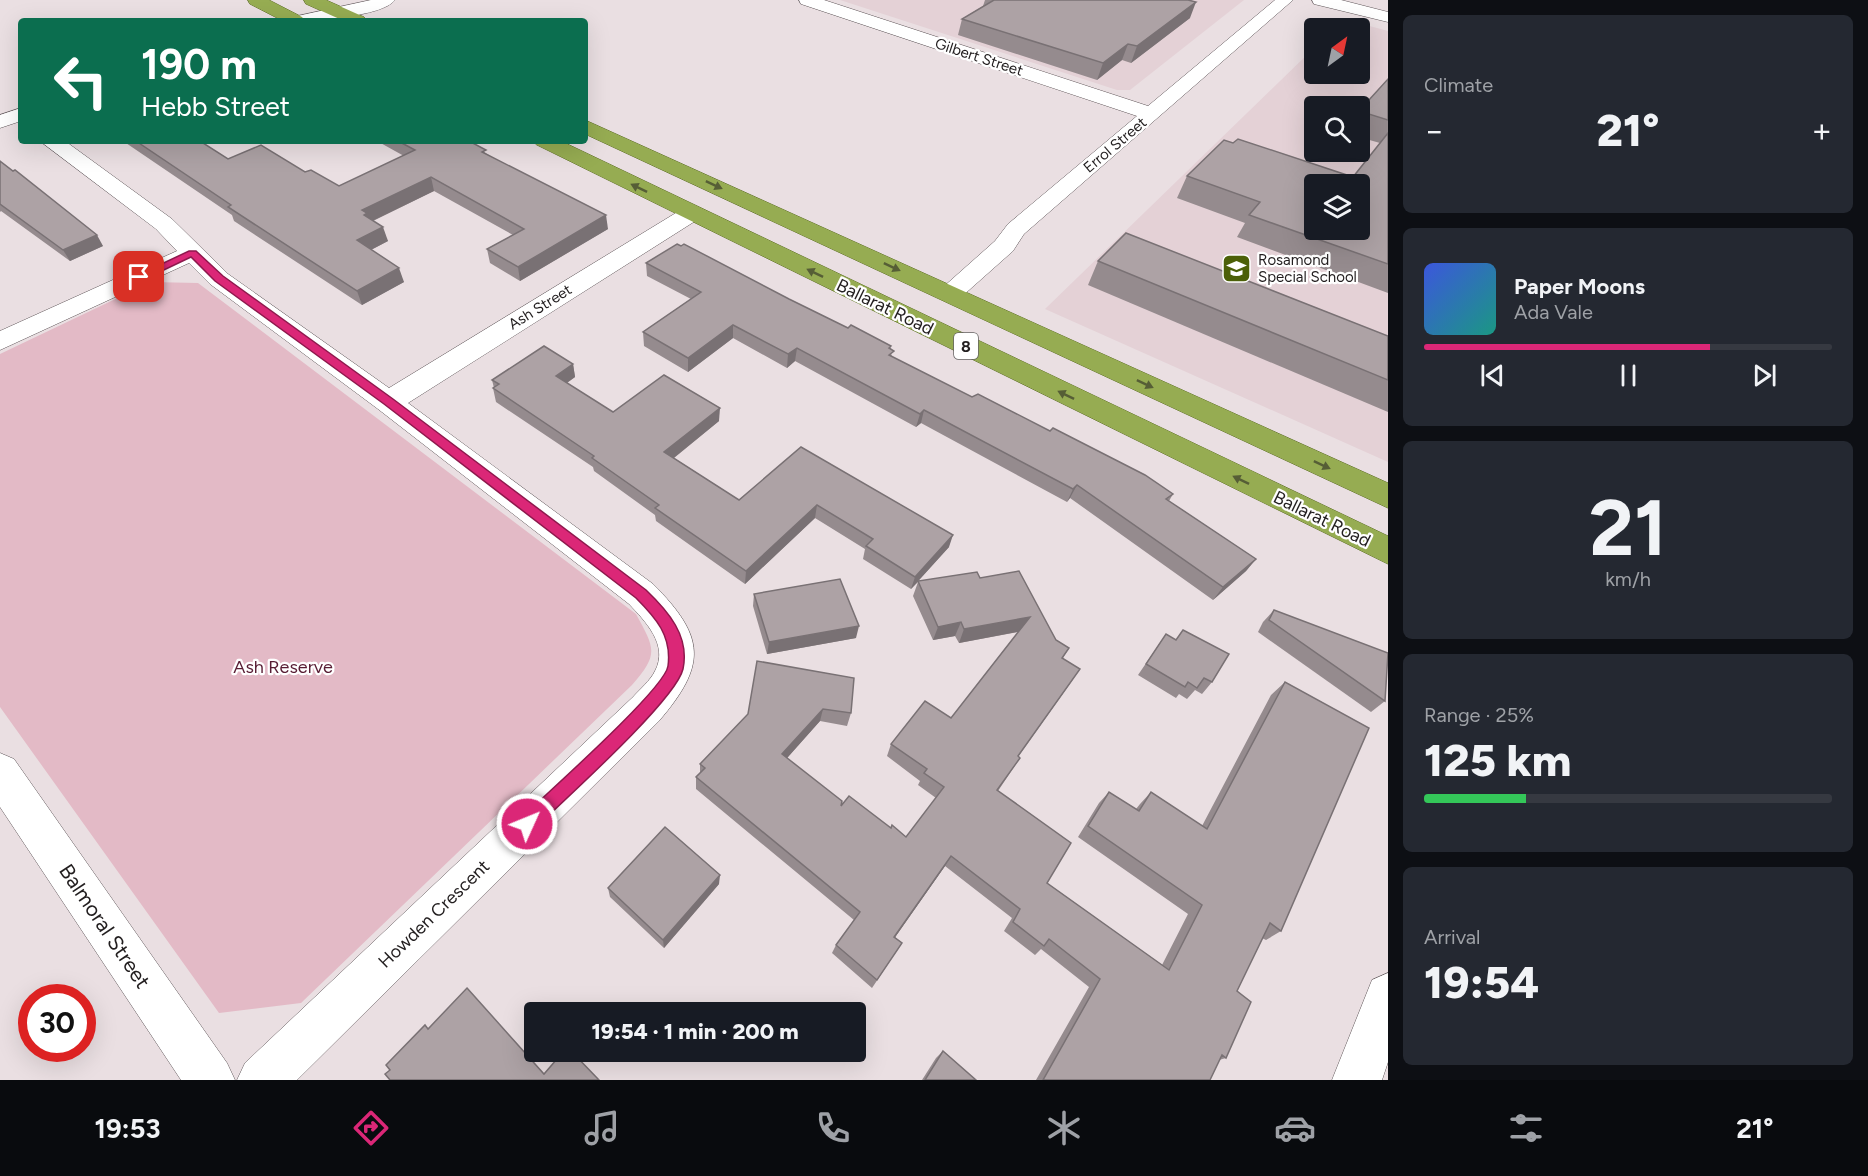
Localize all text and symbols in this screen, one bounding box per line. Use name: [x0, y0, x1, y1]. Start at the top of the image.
north arrow: [1304, 18, 1370, 84]
map controls: [1304, 18, 1370, 240]
street label: Gilbert Street: [933, 34, 1026, 80]
text: 190 m: [141, 39, 257, 90]
icon: left: [42, 42, 120, 120]
text: Climate: [1424, 73, 1493, 97]
text: Hebb Street: [141, 90, 290, 123]
button: search: [1304, 96, 1370, 162]
text: 21°: [1597, 103, 1659, 157]
text: −: [1424, 111, 1445, 150]
text: +: [1811, 111, 1832, 150]
street label: Errol Street: [1080, 113, 1150, 177]
button: layers: [1304, 174, 1370, 240]
one-way arrow: [706, 181, 723, 190]
one-way arrow: [631, 183, 648, 192]
pin: [113, 251, 164, 302]
place label: Rosamond Special School: [1258, 251, 1357, 286]
school or university icon: Rosamond Special School: [1221, 253, 1253, 285]
icon: arrive: [122, 260, 155, 293]
one-way arrow: [883, 262, 900, 271]
one-way arrow: [806, 268, 823, 277]
text: Paper Moons: [1514, 273, 1645, 300]
street label: Ballarat Road: [833, 274, 937, 340]
street label: Ash Street: [505, 280, 575, 334]
text: Ada Vale: [1514, 300, 1593, 324]
road number: 8: [954, 333, 978, 359]
icon: previous: [1476, 359, 1509, 392]
icon: pause: [1612, 359, 1645, 392]
icon: next: [1748, 359, 1781, 392]
one-way arrow: [1136, 379, 1154, 389]
one-way arrow: [1057, 390, 1074, 399]
one-way arrow: [1314, 461, 1331, 470]
one-way arrow: [1232, 475, 1249, 484]
text: 21: [1589, 481, 1667, 575]
street label: Ballarat Road: [1270, 486, 1374, 552]
text: km/h: [1605, 567, 1651, 591]
park label: Ash Reserve: [233, 656, 333, 678]
text: Range · 25%: [1424, 703, 1534, 727]
text: 125 km: [1424, 733, 1571, 787]
position arrow: [495, 792, 559, 856]
street label: Howden Crescent: [374, 855, 494, 973]
street label: Balmoral Street: [54, 859, 156, 993]
text: Arrival: [1424, 925, 1480, 949]
text: 19:54: [1424, 955, 1539, 1009]
speed limit sign: 30: [18, 984, 96, 1062]
text: 19:54 · 1 min · 200 m: [591, 1018, 799, 1045]
icon: directions: [350, 1107, 392, 1149]
icon: music: [581, 1107, 623, 1149]
icon: phone: [812, 1107, 854, 1149]
icon: climate: [1043, 1107, 1085, 1149]
icon: car: [1274, 1107, 1316, 1149]
icon: filters: [1505, 1107, 1547, 1149]
text: 19:53: [95, 1112, 160, 1145]
text: 21°: [1736, 1112, 1773, 1145]

